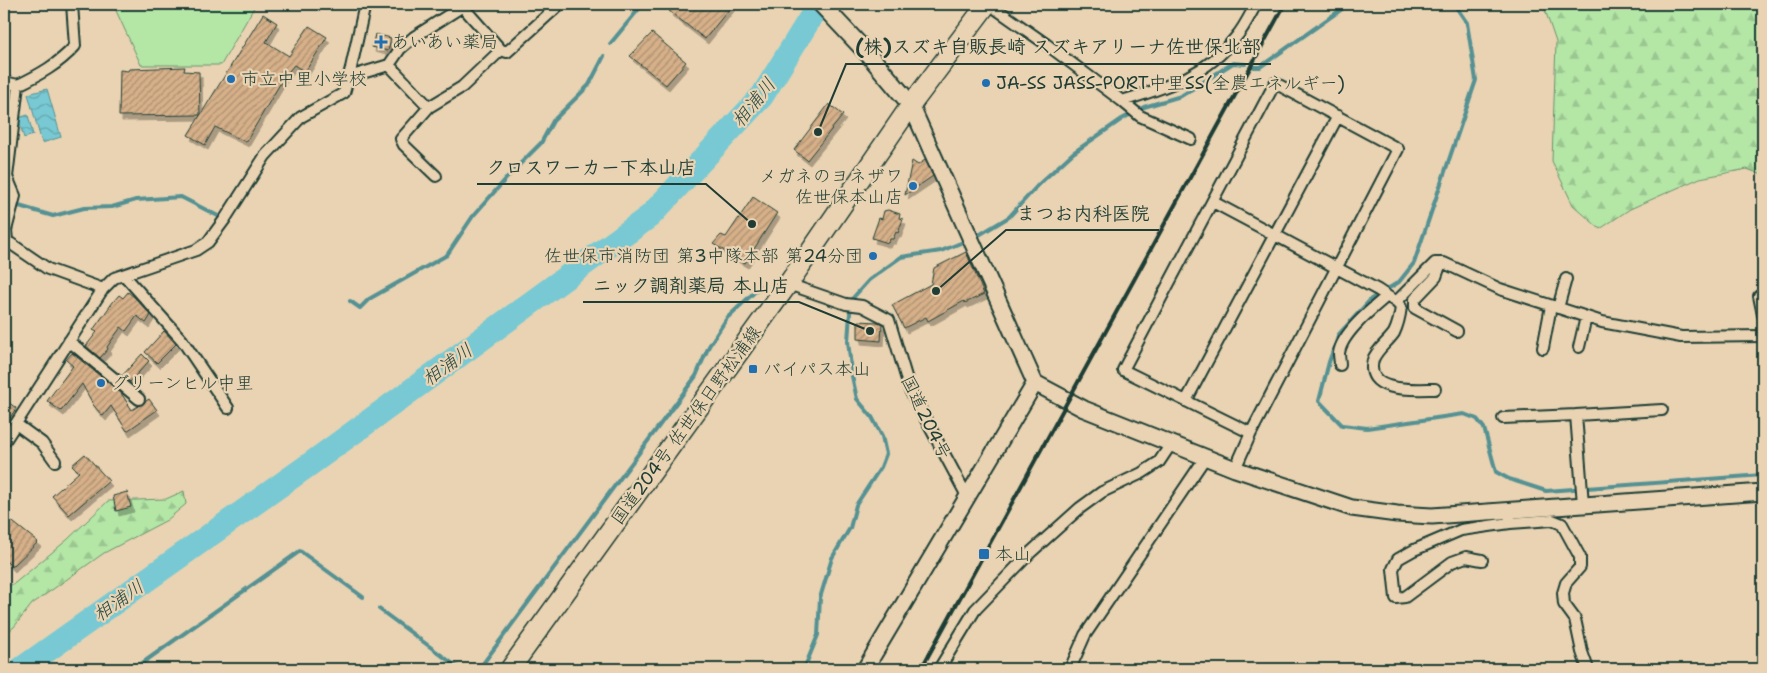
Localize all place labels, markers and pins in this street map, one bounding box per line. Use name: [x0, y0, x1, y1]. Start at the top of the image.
place label: あいあい薬局: [391, 30, 498, 54]
callout: (株)スズキ自販長崎 スズキアリーナ佐世保北部: [846, 30, 1271, 64]
marker: あいあい薬局: [375, 36, 387, 48]
place label: 市立中里小学校: [241, 67, 367, 91]
place label: JA-SS JASS-PORT中里SS(全農エネルギー): [996, 71, 1345, 95]
marker: 市立中里小学校: [225, 73, 237, 85]
marker: JA-SS JASS-PORT中里SS(全農エネルギー): [980, 77, 992, 89]
callout: クロスワーカー下本山店: [477, 150, 706, 184]
place label: メガネのヨネザワ 佐世保本山店: [759, 164, 903, 209]
marker: メガネのヨネザワ 佐世保本山店: [907, 180, 919, 192]
callout: まつお内科医院: [1006, 196, 1159, 230]
place label: 佐世保市消防団 第3中隊本部 第24分団: [544, 244, 863, 268]
marker: 佐世保市消防団 第3中隊本部 第24分団: [867, 250, 879, 262]
callout: ニック調剤薬局 本山店: [583, 268, 799, 302]
place label: バイパス本山: [763, 357, 871, 381]
marker: バイパス本山: [747, 363, 759, 375]
place label: グリーンヒル中里: [111, 371, 254, 395]
marker: グリーンヒル中里: [95, 377, 107, 389]
place label: 本山: [995, 542, 1031, 566]
marker: 本山: [977, 547, 991, 561]

